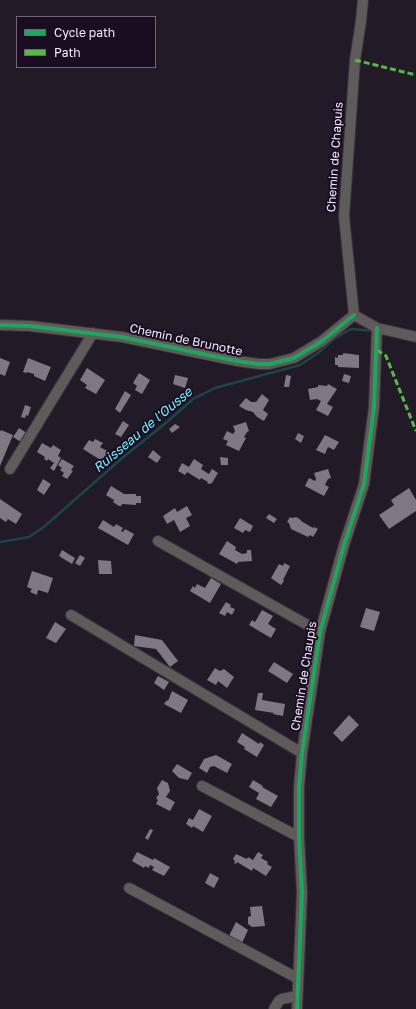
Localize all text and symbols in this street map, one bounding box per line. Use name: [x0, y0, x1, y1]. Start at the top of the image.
legend: [16, 16, 156, 68]
text: Cycle path: [54, 25, 115, 40]
text: Path: [54, 45, 81, 60]
street label: Chemin de Chapuis: [324, 101, 346, 213]
street label: Chemin de Brunotte: [128, 321, 244, 359]
water label: Ruisseau de l'Ousse: [91, 384, 195, 476]
street label: Chemin de Chaupis: [288, 620, 320, 732]

